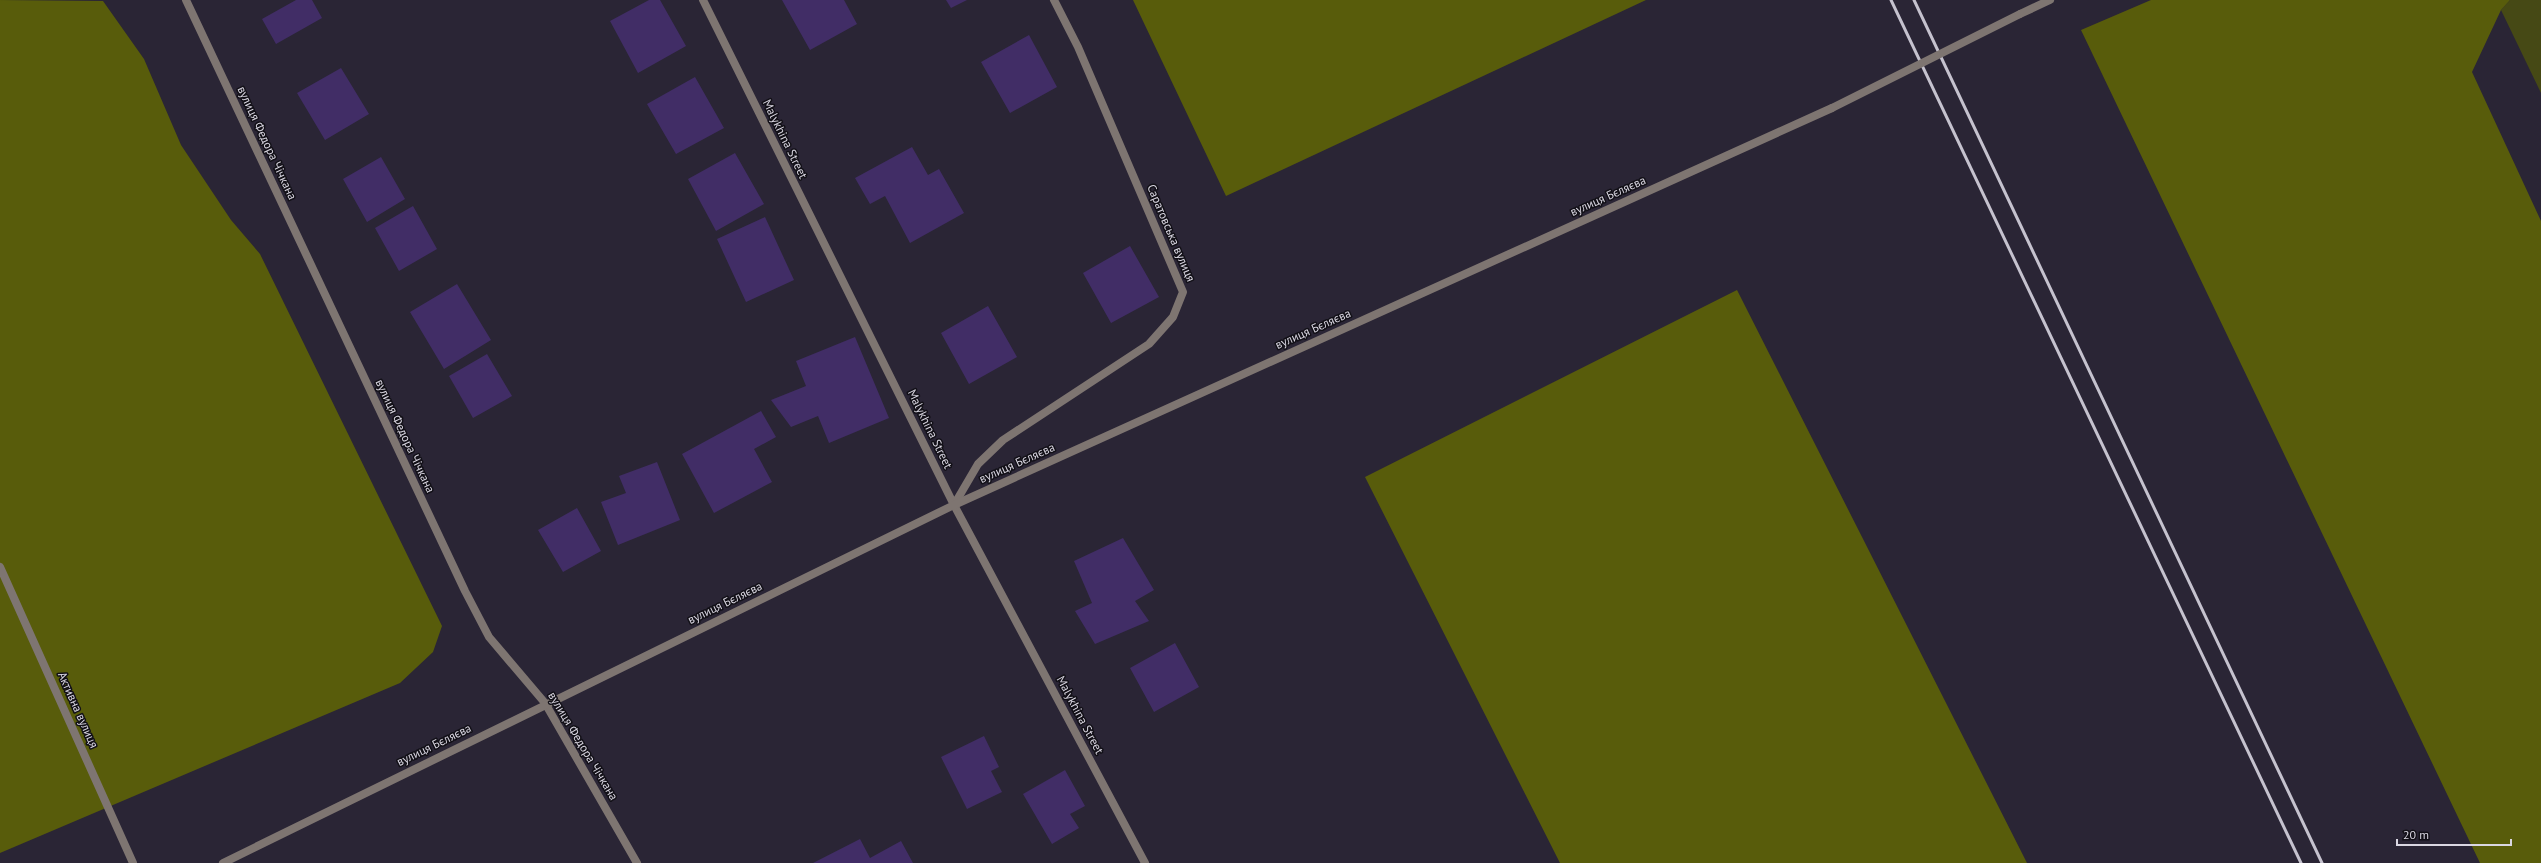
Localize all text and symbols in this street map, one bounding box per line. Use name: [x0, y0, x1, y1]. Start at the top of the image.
street label: вулиця Федора Чічкана: [235, 84, 300, 202]
street label: Malykhina Street: [760, 97, 811, 181]
street label: вулиця Бєляєва: [1568, 172, 1648, 219]
street label: Саратовська вулиця: [1144, 182, 1199, 284]
street label: вулиця Бєляєва: [1273, 305, 1353, 352]
street label: вулиця Федора Чічкана: [373, 377, 438, 495]
street label: Malykhina Street: [905, 387, 956, 471]
street label: вулиця Бєляєва: [977, 439, 1057, 486]
street label: вулиця Бєляєва: [685, 578, 765, 627]
street label: Активна вулиця: [55, 669, 102, 750]
street label: Malykhina Street: [1054, 673, 1107, 756]
street label: вулиця Федора Чічкана: [545, 689, 622, 803]
street label: вулиця Бєляєва: [394, 720, 474, 769]
scale bar: [2397, 821, 2511, 847]
text: 20 m: [2403, 827, 2429, 842]

